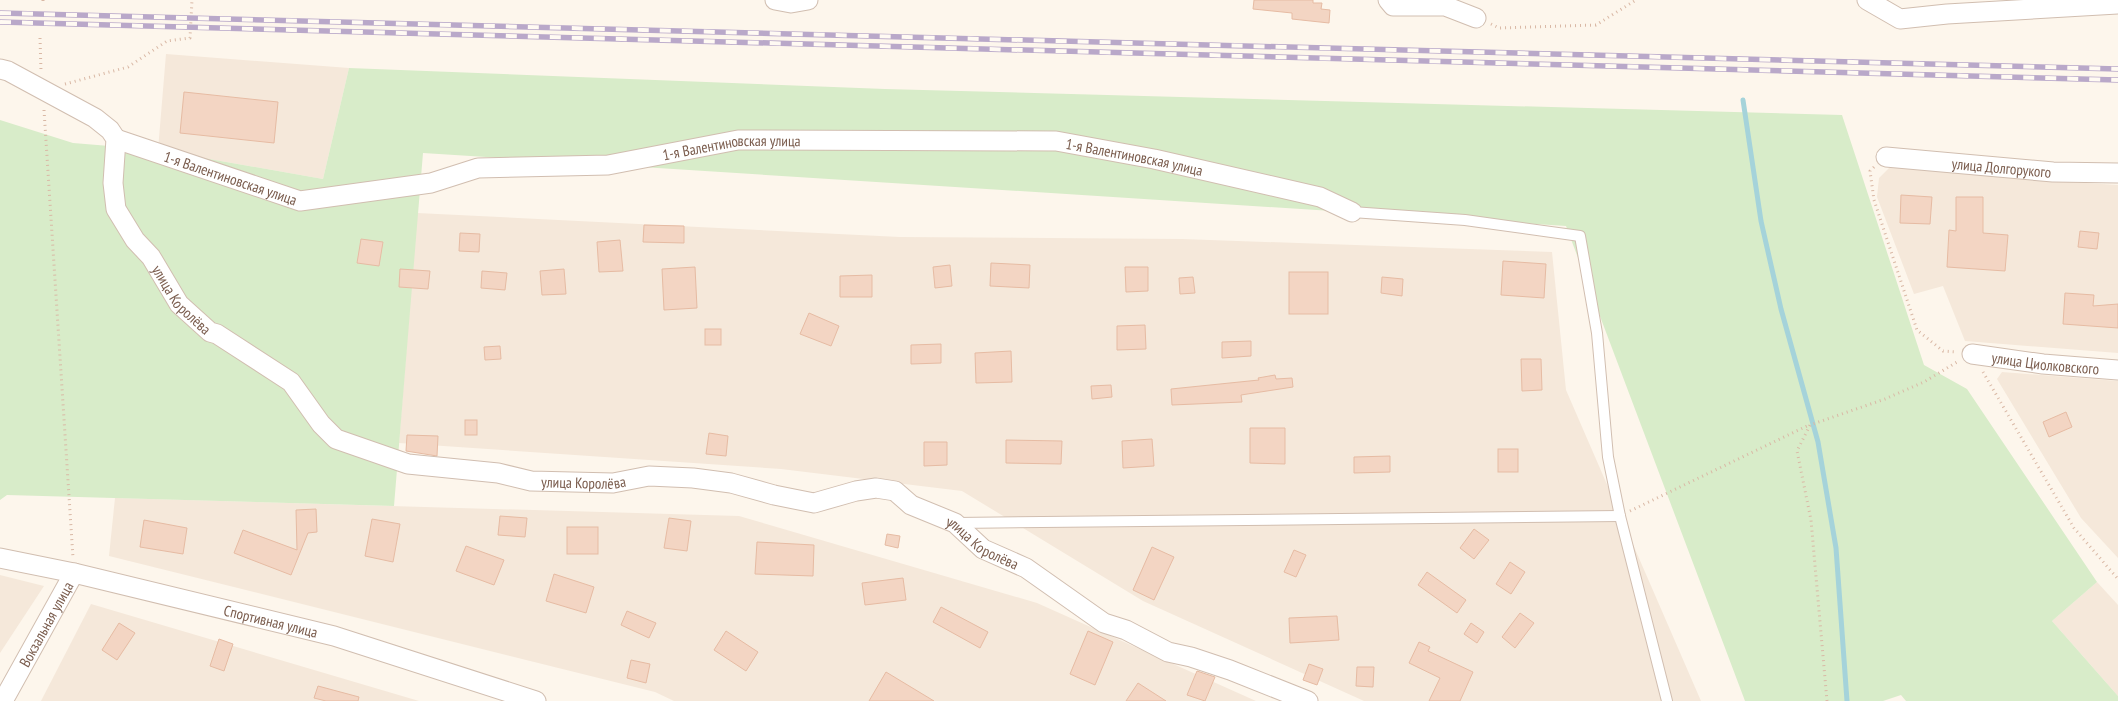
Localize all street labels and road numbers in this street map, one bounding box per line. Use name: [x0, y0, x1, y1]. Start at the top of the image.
street label: 1-я Валентиновская улица: [661, 130, 801, 164]
street label: 1-я Валентиновская улица: [1064, 133, 1205, 179]
street label: 1-я Валентиновская улица: [162, 146, 300, 209]
street label: улица Долгорукого: [1951, 153, 2052, 181]
street label: улица Королёва: [148, 261, 215, 338]
street label: улица Циолковского: [1991, 347, 2100, 378]
street label: улица Королёва: [541, 471, 627, 493]
street label: улица Королёва: [944, 511, 1022, 573]
street label: Вокзальная улица: [14, 578, 77, 670]
street label: Спортивная улица: [222, 600, 320, 641]

